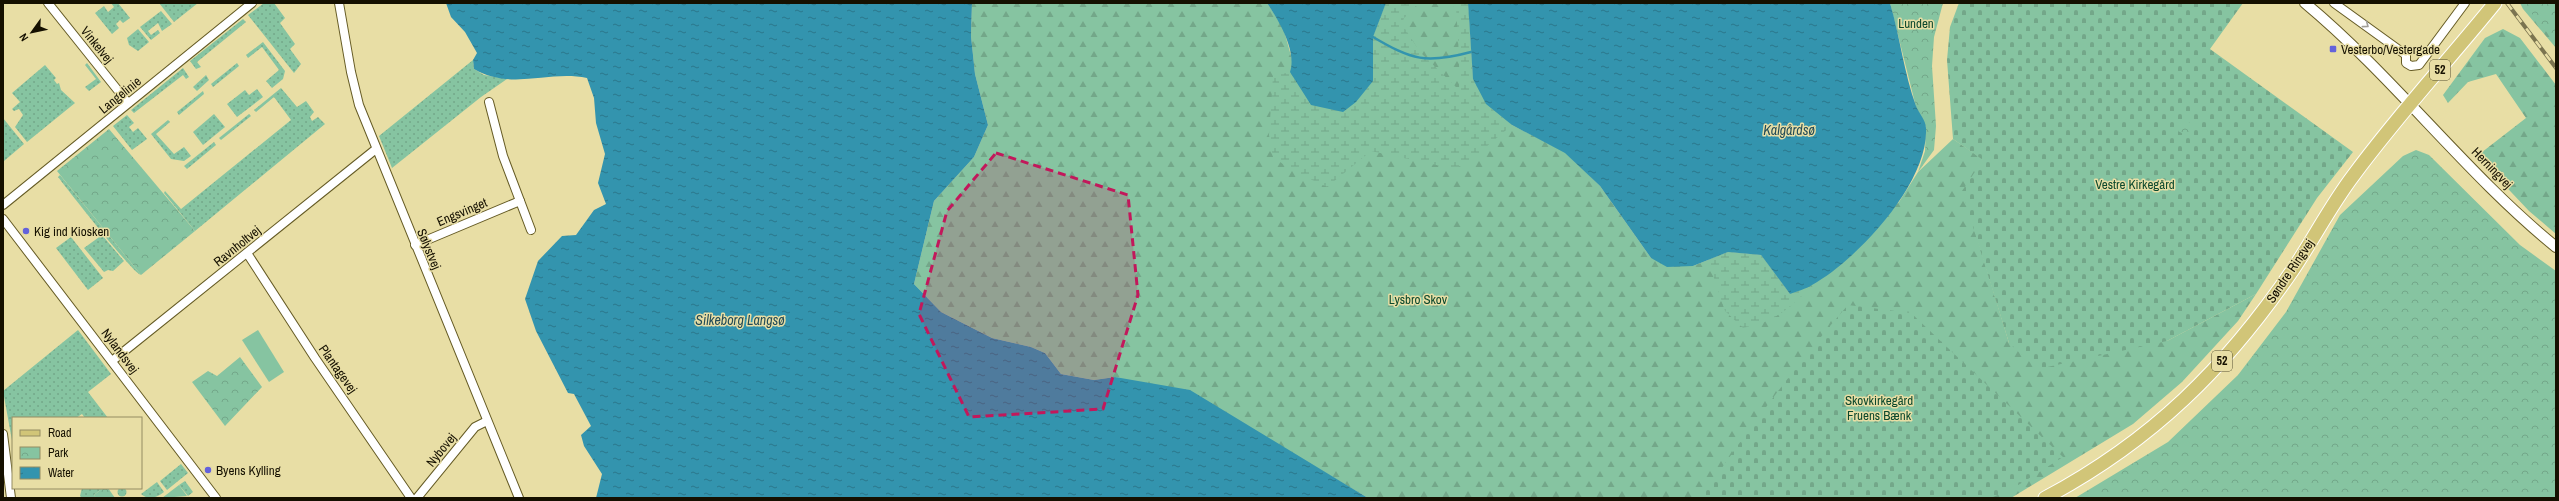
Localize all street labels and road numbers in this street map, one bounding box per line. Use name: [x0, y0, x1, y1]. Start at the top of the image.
street label: Vinkelvej: [77, 23, 117, 67]
road number: 52: [2430, 60, 2450, 80]
street label: Langelinie: [95, 73, 145, 117]
street label: Herningvej: [2468, 144, 2516, 192]
street label: Engsvinget: [434, 194, 490, 230]
street label: Ravnholtvej: [210, 222, 264, 270]
street label: Sølystvej: [413, 226, 445, 272]
street label: Søndre Ringvej: [2262, 236, 2318, 306]
street label: Nylandsvej: [98, 325, 142, 377]
street label: Plantagevej: [315, 341, 361, 397]
road number: 52: [2212, 351, 2232, 371]
street label: Nybovej: [422, 430, 460, 470]

